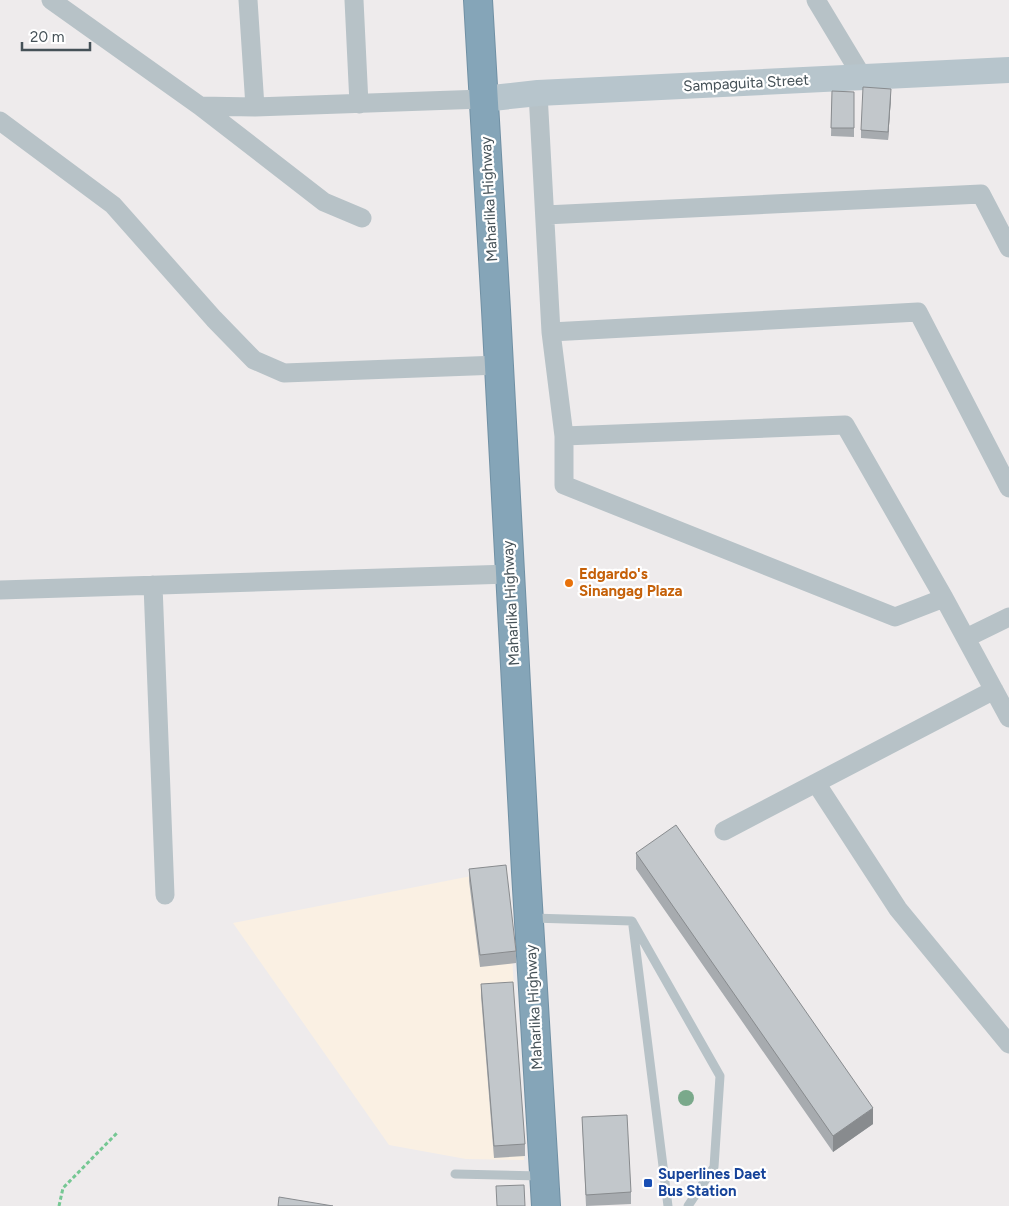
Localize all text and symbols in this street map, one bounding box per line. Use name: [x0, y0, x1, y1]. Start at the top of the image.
scale bar: [22, 20, 90, 52]
text: 20 m: [30, 28, 64, 46]
street label: Sampaguita Street: [683, 71, 810, 95]
street label: Maharlika Highway: [477, 136, 501, 262]
street label: Maharlika Highway: [499, 540, 523, 666]
place label: Edgardo's Sinangag Plaza: [579, 565, 683, 600]
marker: Edgardo's Sinangag Plaza: [563, 577, 575, 589]
street label: Maharlika Highway: [522, 944, 546, 1070]
place label: Superlines Daet Bus Station: [658, 1165, 766, 1200]
marker: Superlines Daet Bus Station: [642, 1177, 654, 1189]

